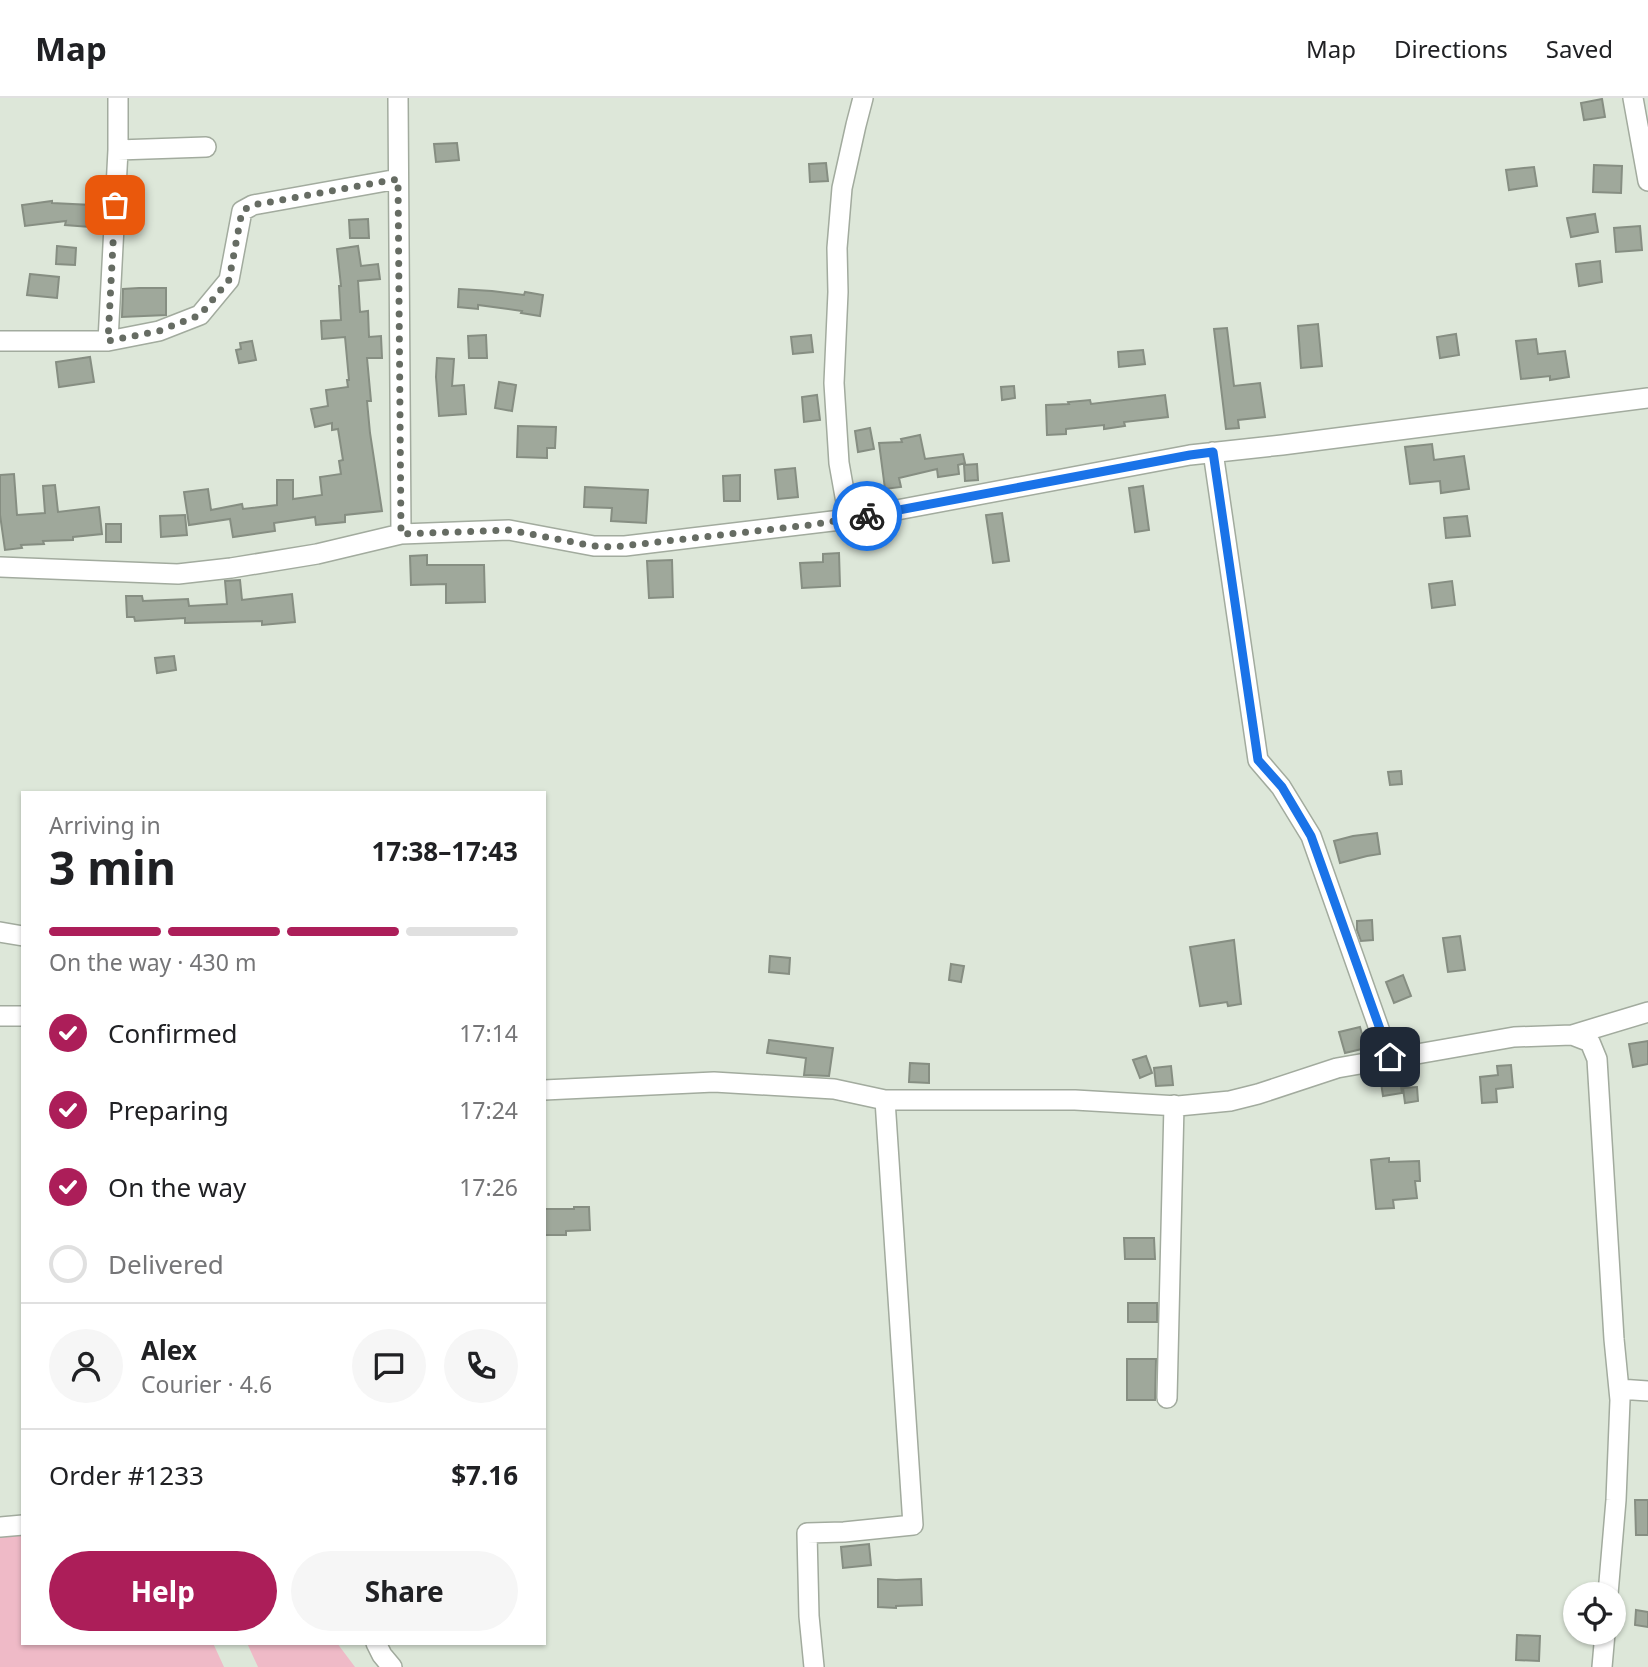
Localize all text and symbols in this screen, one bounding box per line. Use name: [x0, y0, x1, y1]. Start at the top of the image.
text: Map: [35, 26, 107, 71]
text: Map: [1306, 32, 1356, 65]
text: Directions: [1394, 32, 1508, 65]
text: Saved: [1546, 32, 1613, 65]
pin: [85, 175, 145, 235]
icon: bag: [96, 186, 134, 224]
courier: [832, 481, 902, 551]
icon: bike: [848, 497, 886, 535]
text: Arriving in: [49, 809, 161, 841]
text: 17:38–17:43: [371, 833, 518, 869]
text: 3 min: [49, 836, 176, 898]
text: On the way · 430 m: [49, 946, 256, 978]
icon: check: [49, 1014, 87, 1052]
text: Confirmed: [108, 1015, 238, 1051]
text: 17:14: [459, 1017, 518, 1049]
pin: [1360, 1027, 1420, 1087]
icon: home: [1371, 1038, 1409, 1076]
icon: check: [49, 1091, 87, 1129]
text: Preparing: [108, 1092, 229, 1128]
text: 17:24: [459, 1094, 518, 1126]
icon: check: [49, 1168, 87, 1206]
text: On the way: [108, 1169, 246, 1205]
text: 17:26: [459, 1171, 518, 1203]
text: Delivered: [108, 1246, 224, 1282]
button: person: [49, 1329, 123, 1403]
button: chat: [352, 1329, 426, 1403]
button: phone: [444, 1329, 518, 1403]
text: Alex: [141, 1332, 197, 1368]
text: Courier · 4.6: [141, 1368, 272, 1400]
text: Order #1233: [49, 1457, 204, 1493]
text: $7.16: [451, 1457, 518, 1493]
button: Help: [49, 1551, 277, 1631]
button: Share: [291, 1551, 518, 1631]
map controls: [1563, 1582, 1626, 1645]
button: locate: [1563, 1582, 1626, 1645]

